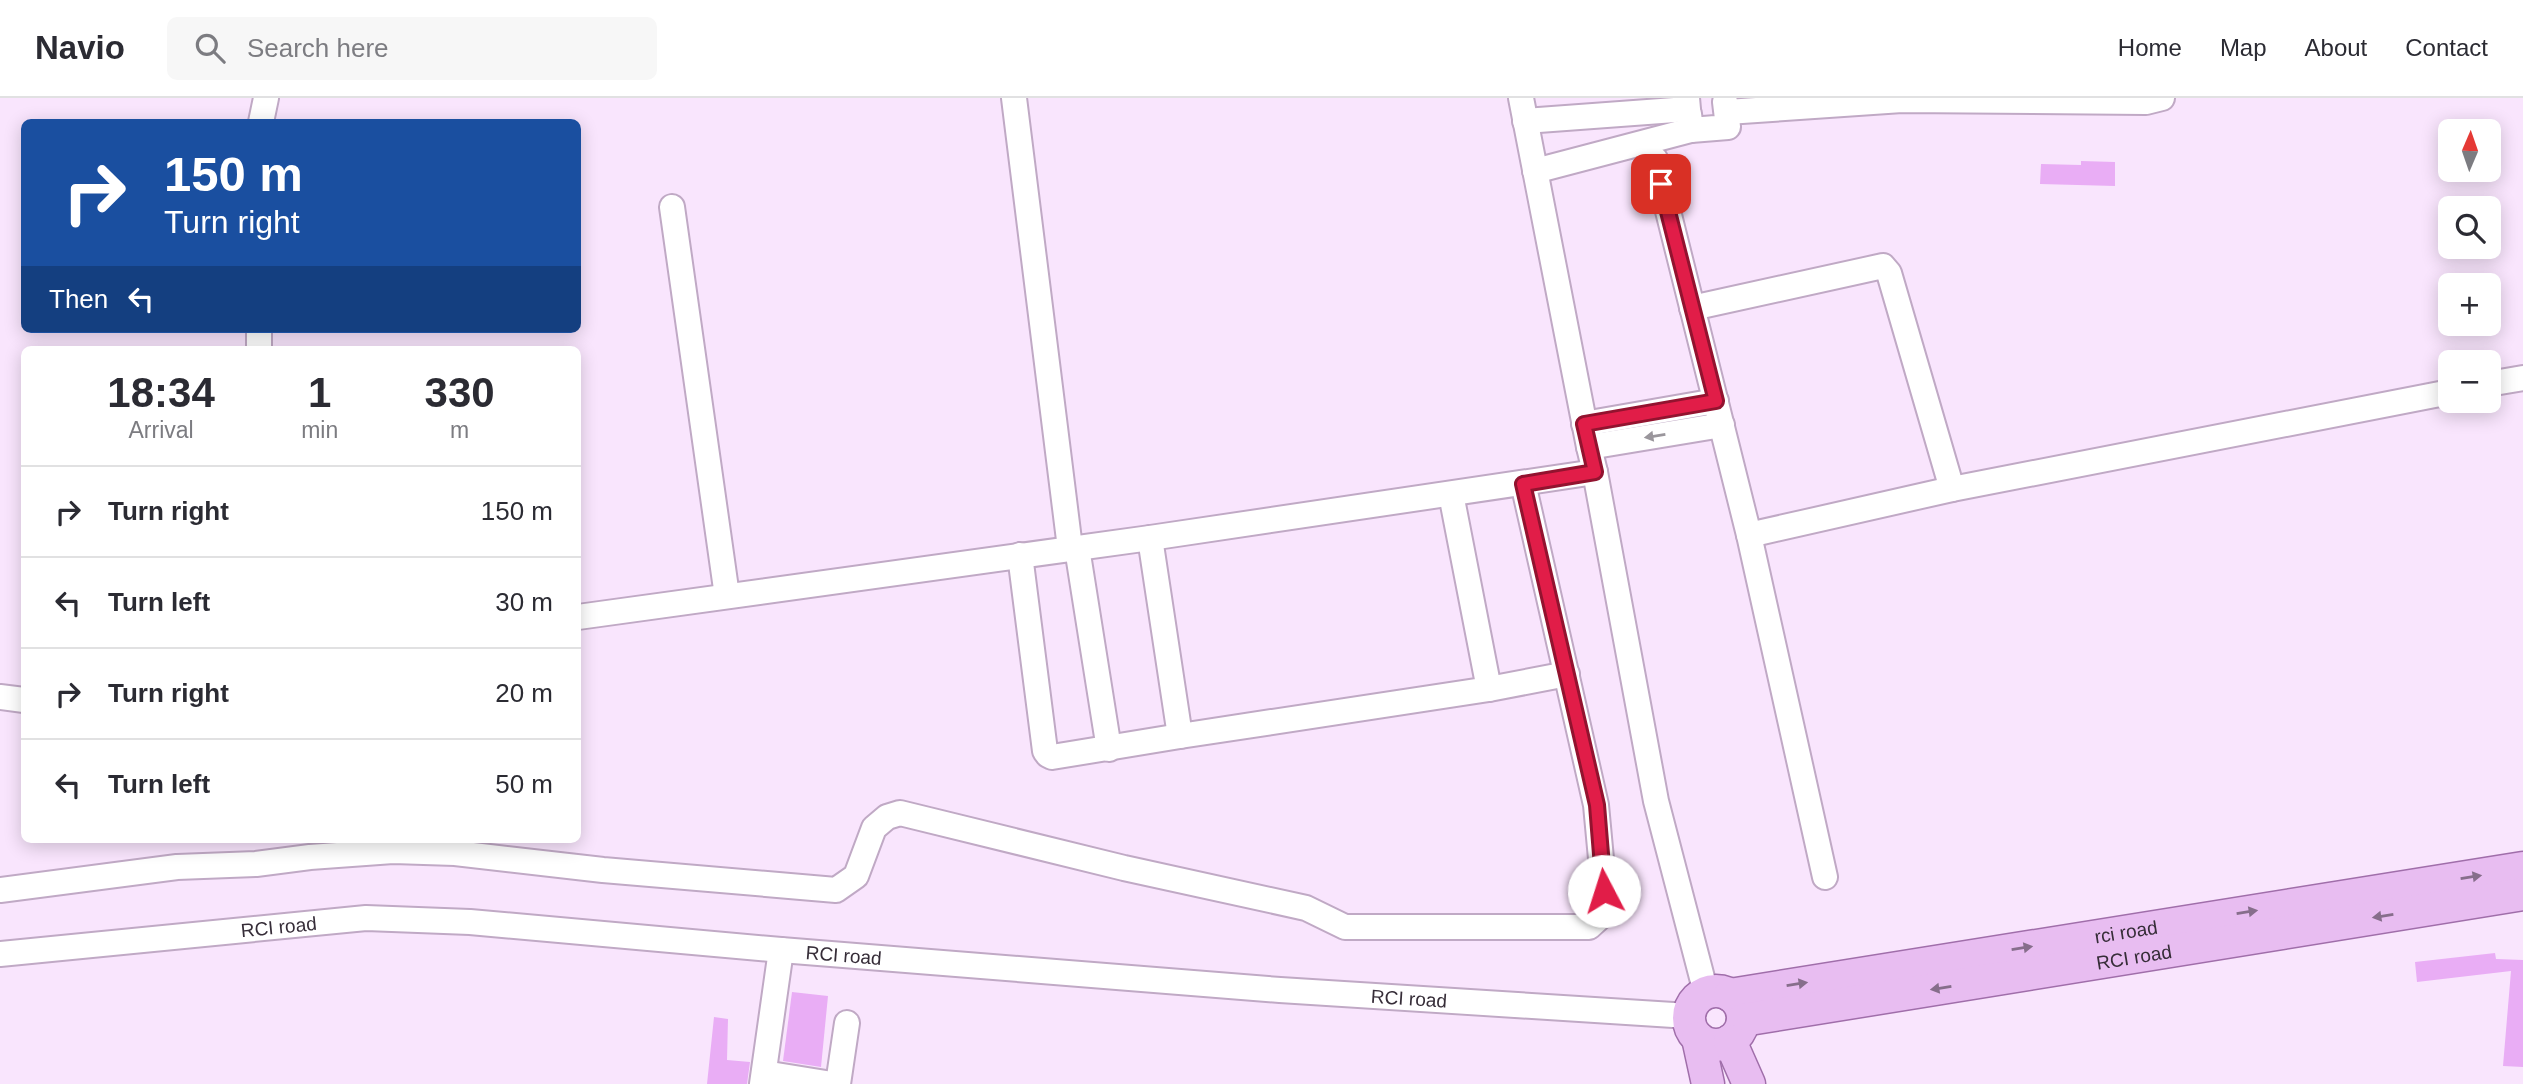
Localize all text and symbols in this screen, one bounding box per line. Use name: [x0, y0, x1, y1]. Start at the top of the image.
search box: [167, 17, 657, 80]
text: Navio: [35, 29, 125, 66]
icon: search: [191, 29, 229, 67]
text: Search here: [247, 33, 389, 63]
text: Home: [2118, 34, 2182, 61]
text: Map: [2220, 34, 2267, 61]
text: About: [2305, 34, 2367, 61]
text: Contact: [2405, 34, 2488, 61]
north arrow: [2438, 119, 2501, 182]
map controls: [2438, 119, 2501, 413]
icon: right: [49, 147, 140, 238]
text: 150 m: [164, 147, 303, 201]
pin: [1631, 154, 1691, 214]
icon: arrive: [1642, 165, 1680, 203]
button: search: [2438, 196, 2501, 259]
text: Turn right: [164, 204, 300, 240]
button: +: [2438, 273, 2501, 336]
icon: left: [122, 280, 160, 318]
text: Then: [49, 284, 108, 314]
button: −: [2438, 350, 2501, 413]
text: 18:34: [107, 369, 215, 416]
text: 1: [308, 369, 331, 416]
text: 330: [425, 369, 495, 416]
text: Arrival: [128, 417, 194, 443]
text: min: [301, 417, 338, 443]
text: m: [450, 417, 469, 443]
one-way arrow: [1644, 431, 1666, 442]
icon: right: [49, 493, 87, 531]
text: Turn right: [108, 496, 229, 526]
text: 150 m: [481, 496, 553, 526]
icon: left: [49, 584, 87, 622]
text: Turn left: [108, 587, 210, 617]
text: 30 m: [495, 587, 553, 617]
icon: right: [49, 675, 87, 713]
text: Turn right: [108, 678, 229, 708]
text: 20 m: [495, 678, 553, 708]
icon: left: [49, 766, 87, 804]
text: Turn left: [108, 769, 210, 799]
text: 50 m: [495, 769, 553, 799]
position arrow: [1567, 854, 1641, 928]
one-way arrow: [2460, 871, 2482, 882]
one-way arrow: [2236, 907, 2258, 918]
one-way arrow: [2372, 911, 2394, 922]
street label: RCI road: [240, 912, 318, 941]
street label: rci road: [2093, 916, 2159, 947]
street label: RCI road: [2095, 940, 2173, 973]
street label: RCI road: [805, 942, 882, 969]
one-way arrow: [2011, 942, 2033, 953]
one-way arrow: [1786, 978, 1808, 989]
one-way arrow: [1930, 983, 1952, 994]
street label: RCI road: [1370, 985, 1448, 1011]

